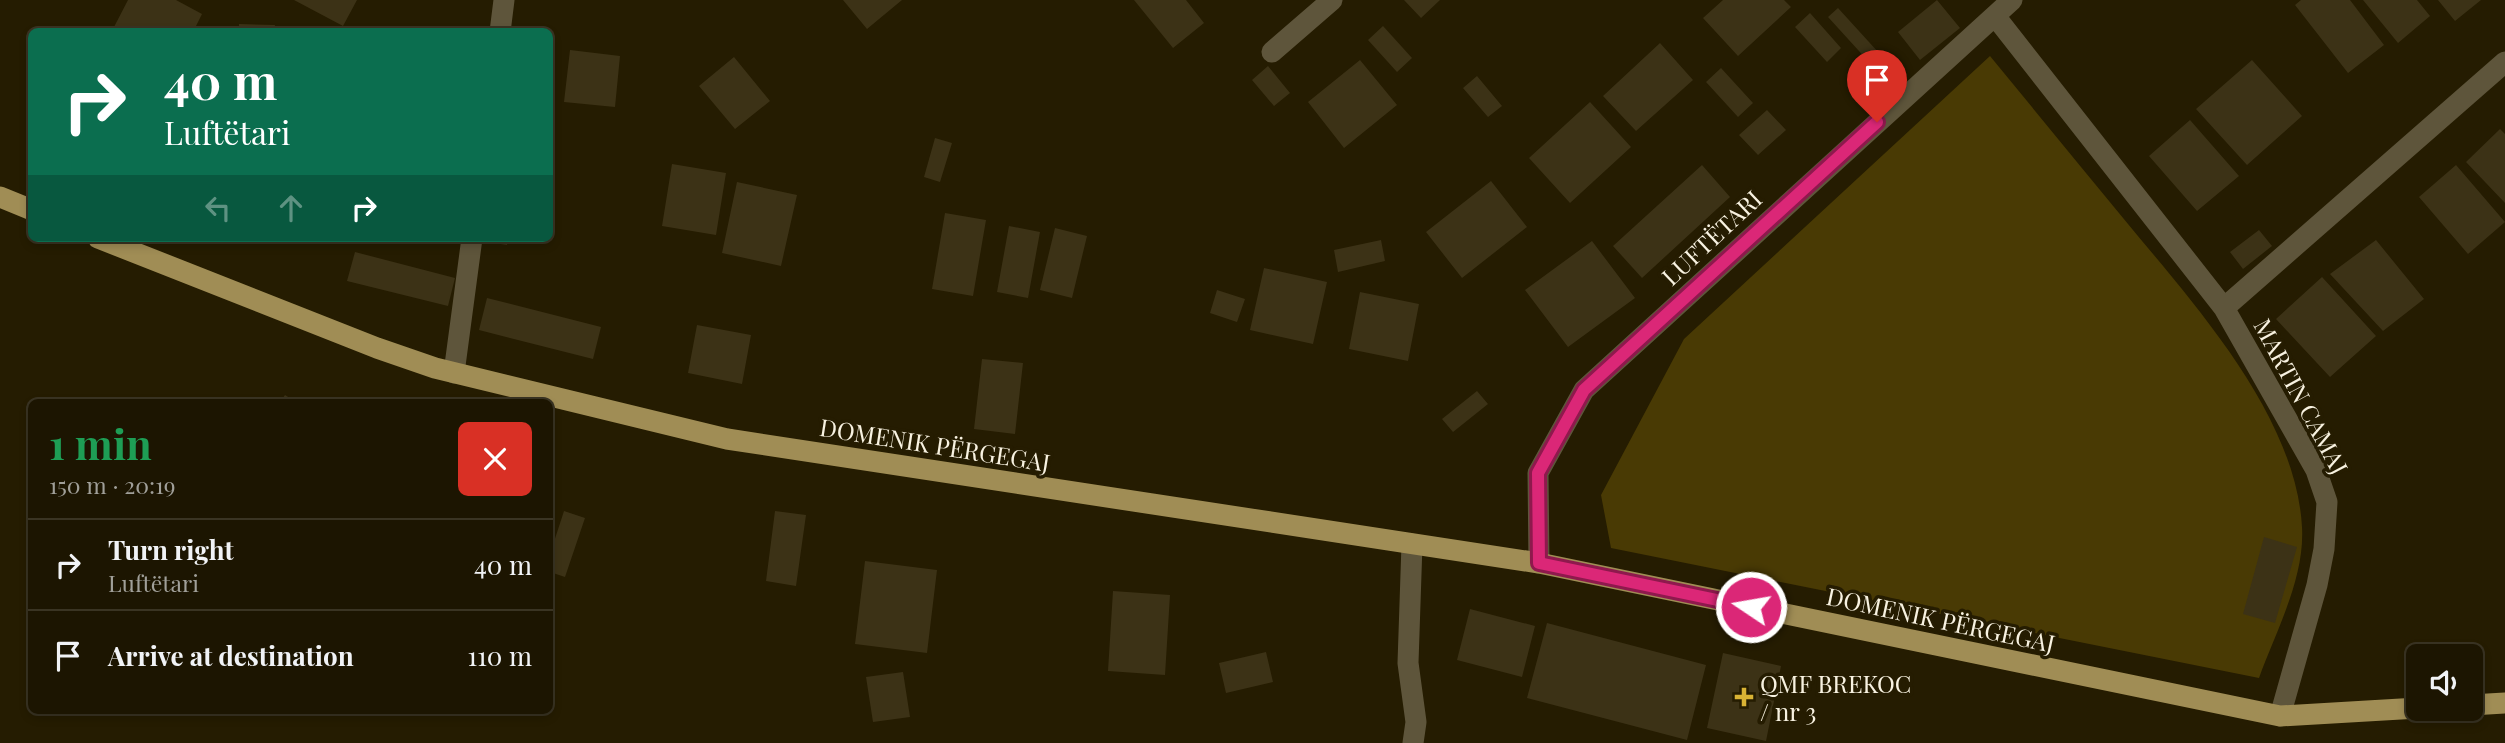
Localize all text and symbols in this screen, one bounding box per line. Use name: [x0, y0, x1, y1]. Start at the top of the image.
text: 40 m: [164, 47, 277, 112]
pin: [1847, 50, 1907, 122]
icon: right: [49, 56, 140, 147]
icon: arrive: [1858, 61, 1896, 99]
text: Luftëtari: [164, 110, 290, 153]
street label: LUFTËTARI: [1654, 182, 1768, 292]
icon: left: [199, 189, 237, 227]
icon: ahead: [272, 189, 310, 227]
icon: right: [345, 189, 383, 227]
street label: MARTIN CAMAJ: [2248, 313, 2356, 479]
street label: DOMENIK PËRGEGAJ: [818, 410, 1052, 478]
text: 1 min: [49, 415, 152, 471]
button: close: [458, 422, 532, 496]
text: 150 m · 20:19: [49, 469, 175, 500]
text: Turn right: [108, 532, 234, 567]
icon: right: [49, 546, 87, 584]
text: 40 m: [474, 547, 532, 582]
text: Luftëtari: [108, 567, 199, 598]
position arrow: [1714, 570, 1788, 644]
street label: DOMENIK PËRGEGAJ: [1824, 579, 2058, 659]
icon: arrive: [49, 637, 87, 675]
text: Arrive at destination: [108, 638, 354, 673]
text: 110 m: [468, 638, 532, 673]
map controls: [2406, 644, 2483, 721]
button: sound: [2406, 644, 2483, 721]
place label: QMF BREKOC / nr 3: [1760, 667, 1911, 727]
marker: QMF BREKOC / nr 3: [1734, 687, 1754, 707]

